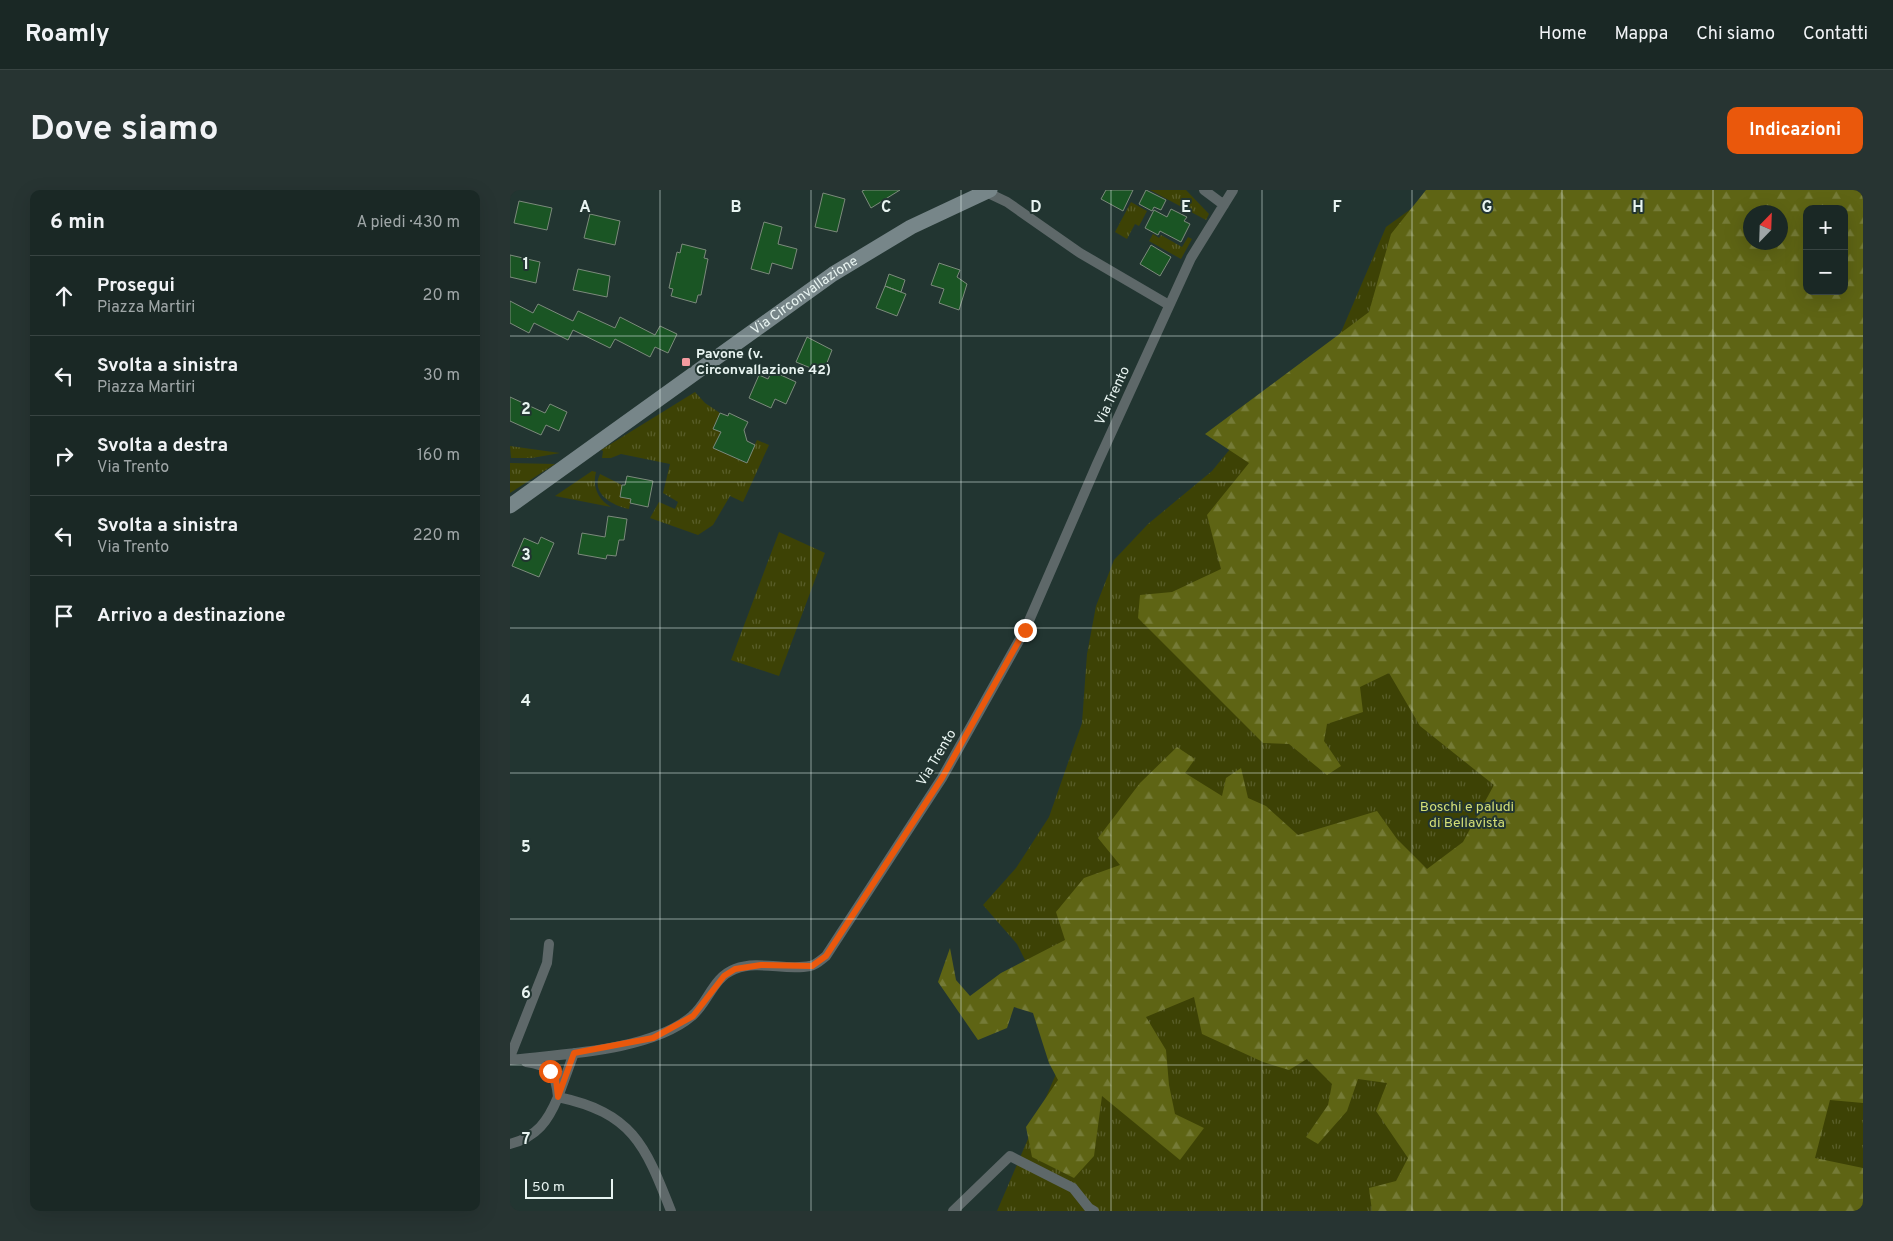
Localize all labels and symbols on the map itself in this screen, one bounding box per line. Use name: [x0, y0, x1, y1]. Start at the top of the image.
text: A: [579, 198, 591, 218]
text: B: [730, 198, 742, 218]
text: C: [881, 198, 891, 218]
text: D: [1030, 198, 1042, 218]
text: E: [1181, 198, 1191, 218]
text: F: [1332, 198, 1342, 218]
text: G: [1482, 198, 1492, 218]
text: H: [1632, 198, 1644, 218]
north arrow: [1743, 205, 1788, 250]
street label: Via Circonvallazione: [748, 252, 861, 339]
text: 1: [523, 255, 529, 275]
place label: Pavone (v. Circonvallazione 42): [696, 346, 831, 379]
marker: Pavone (v. Circonvallazione 42): [680, 356, 692, 368]
street label: Via Trento: [1092, 364, 1134, 428]
text: 2: [521, 400, 531, 420]
text: 3: [521, 546, 531, 566]
route end: [1014, 619, 1037, 642]
text: 4: [521, 692, 531, 712]
street label: Via Trento: [913, 726, 961, 789]
park label: Boschi e paludi di Bellavista: [1420, 799, 1514, 832]
text: 5: [521, 838, 531, 858]
text: 6: [521, 984, 531, 1004]
route start: [539, 1060, 562, 1083]
text: 7: [522, 1130, 530, 1150]
scale bar: [525, 1176, 612, 1199]

